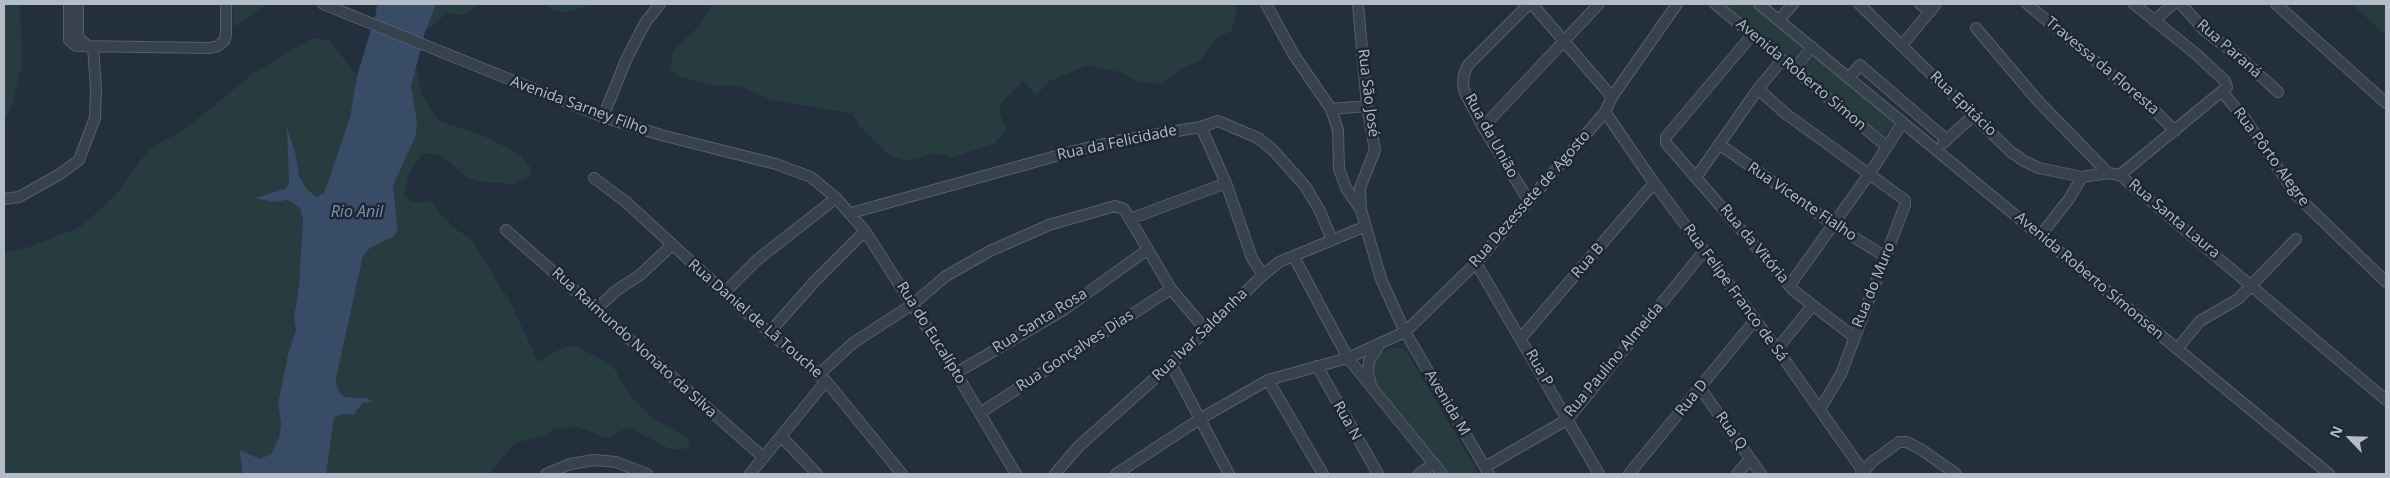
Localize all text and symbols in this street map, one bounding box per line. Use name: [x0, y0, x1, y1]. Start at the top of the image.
street label: Travessa da Floresta: [2042, 13, 2162, 119]
street label: Avenida Roberto Simon: [1732, 15, 1870, 135]
street label: Rua Paraná: [2193, 16, 2265, 82]
street label: Rua São José: [1354, 48, 1382, 138]
street label: Rua Epitácio: [1926, 68, 2000, 140]
street label: Avenida Sarney Filho: [508, 73, 650, 139]
street label: Rua da União: [1460, 91, 1522, 181]
street label: Rua Pôrto Alegre: [2229, 104, 2313, 210]
street label: Rua da Felicidade: [1056, 122, 1178, 164]
street label: Rua Dezessete de Agosto: [1466, 127, 1594, 271]
street label: Rua Vicente Fialho: [1744, 159, 1860, 245]
street label: Rua Santa Laura: [2125, 176, 2223, 262]
street label: Rua da Vitória: [1716, 201, 1792, 287]
water label: Rio Anil: [331, 202, 383, 222]
street label: Avenida Roberto Símonsen: [2011, 208, 2167, 344]
street label: Rua Felipe Franco de Sá: [1679, 221, 1791, 365]
street label: Rua B: [1568, 240, 1608, 282]
street label: Rua do Muro: [1849, 240, 1899, 330]
street label: Rua Daniel de Lã Touche: [684, 256, 826, 382]
street label: Rua Raimundo Nonato da Silva: [548, 264, 720, 422]
street label: Rua do Eucalípto: [892, 279, 970, 387]
street label: Rua Santa Rosa: [990, 285, 1090, 357]
street label: Rua Ivar Saldanha: [1149, 285, 1251, 385]
street label: Rua Paulino Almeida: [1561, 299, 1667, 421]
street label: Rua Gonçalves Dias: [1013, 306, 1137, 396]
street label: Rua P: [1521, 346, 1557, 390]
street label: Avenida M: [1420, 367, 1474, 439]
street label: Rua D: [1672, 376, 1712, 420]
street label: Rua N: [1329, 398, 1365, 444]
street label: Rua Q: [1711, 408, 1751, 454]
north arrow: [2325, 413, 2375, 463]
text: N: [2325, 423, 2347, 441]

